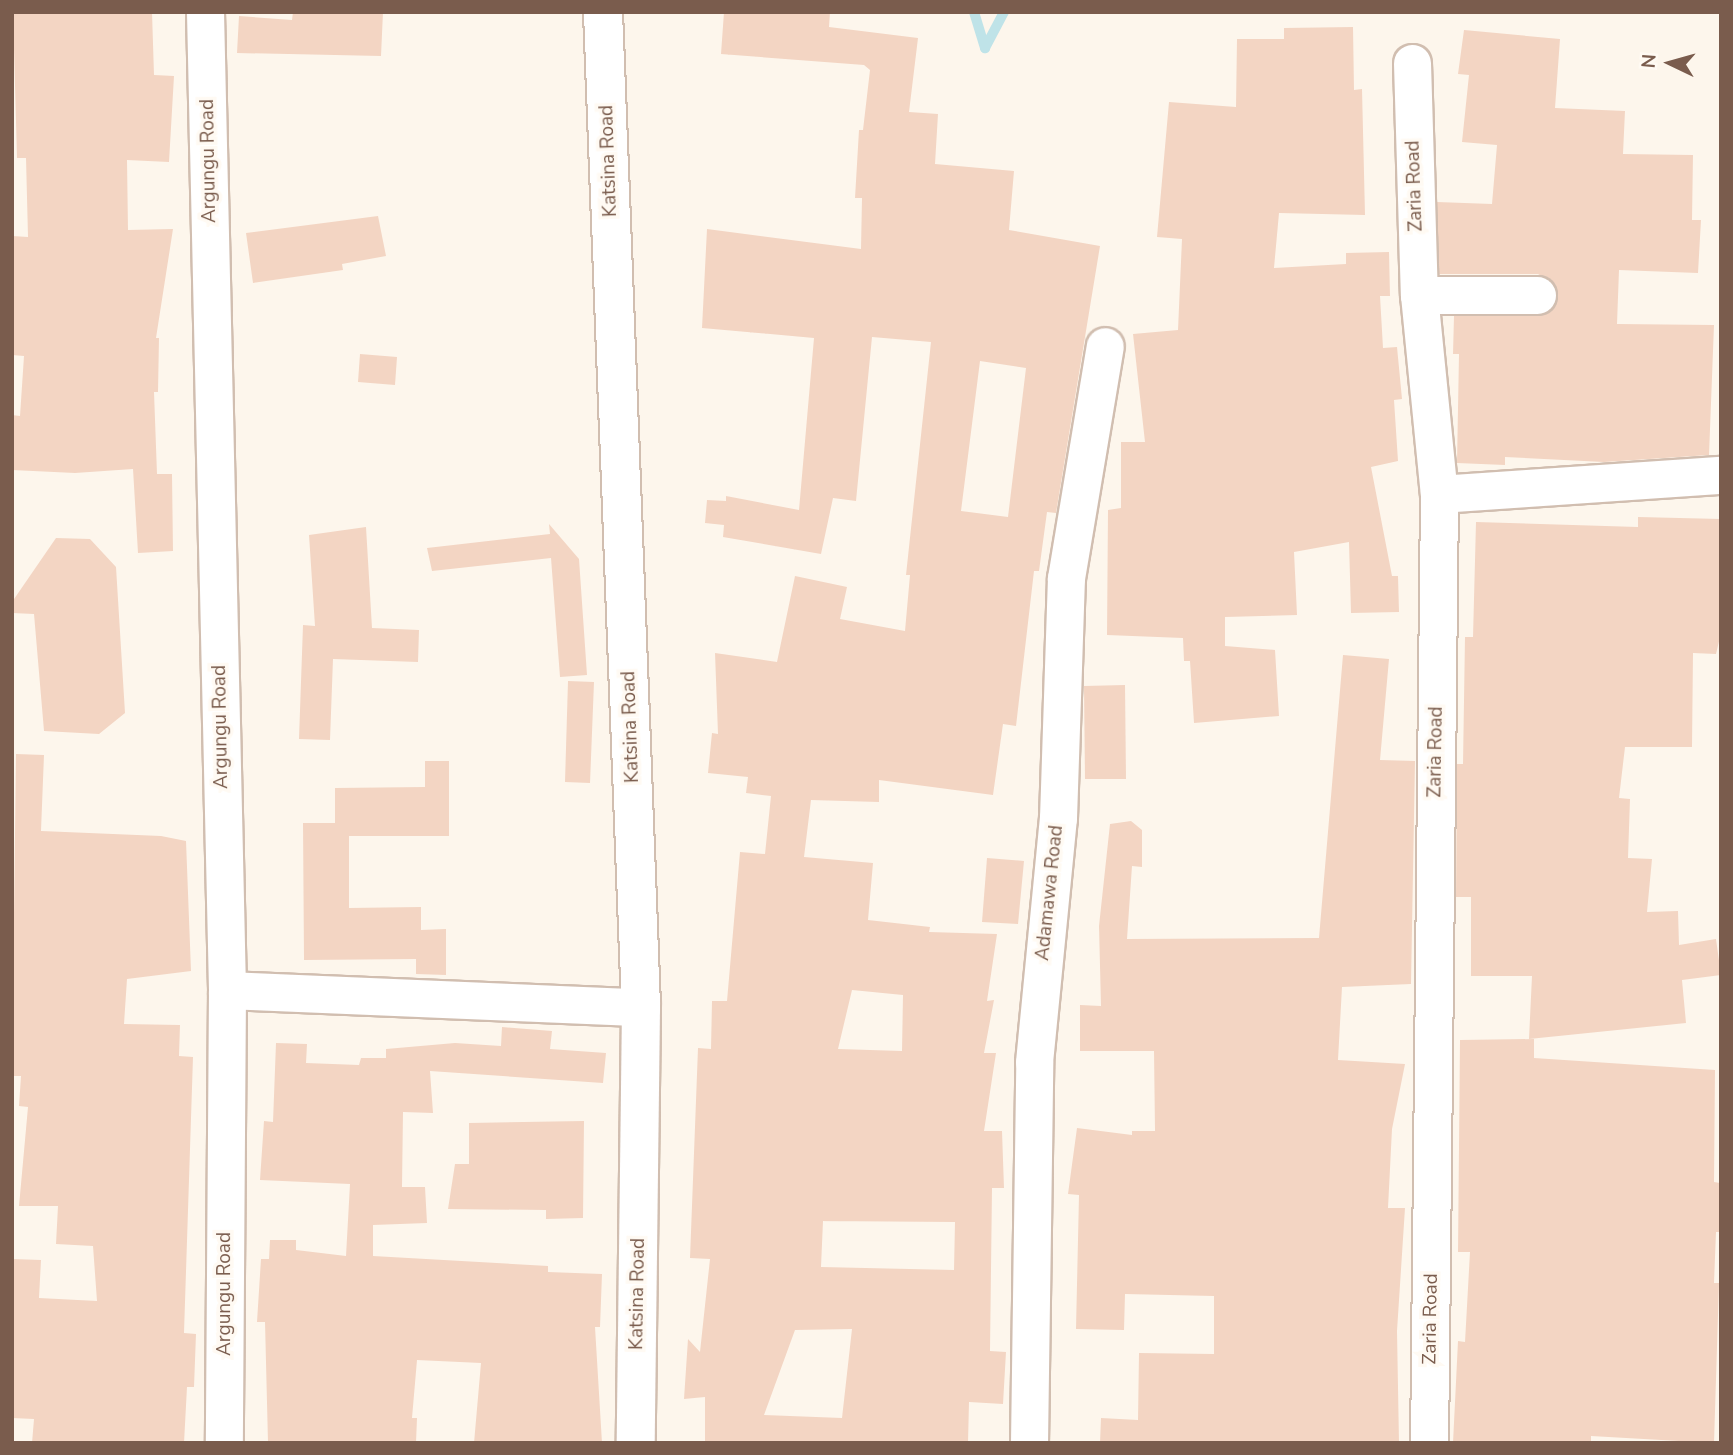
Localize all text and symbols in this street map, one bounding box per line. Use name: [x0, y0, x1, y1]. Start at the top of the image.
north arrow: [1635, 28, 1705, 98]
text: N: [1636, 53, 1663, 69]
street label: Argungu Road: [197, 99, 221, 223]
street label: Katsina Road: [596, 105, 622, 217]
street label: Zaria Road: [1402, 140, 1428, 232]
street label: Argungu Road: [209, 665, 233, 789]
street label: Katsina Road: [618, 671, 644, 783]
street label: Zaria Road: [1424, 706, 1448, 798]
street label: Adamawa Road: [1032, 824, 1068, 962]
street label: Argungu Road: [214, 1232, 236, 1356]
street label: Katsina Road: [626, 1238, 650, 1350]
street label: Zaria Road: [1419, 1273, 1443, 1365]

